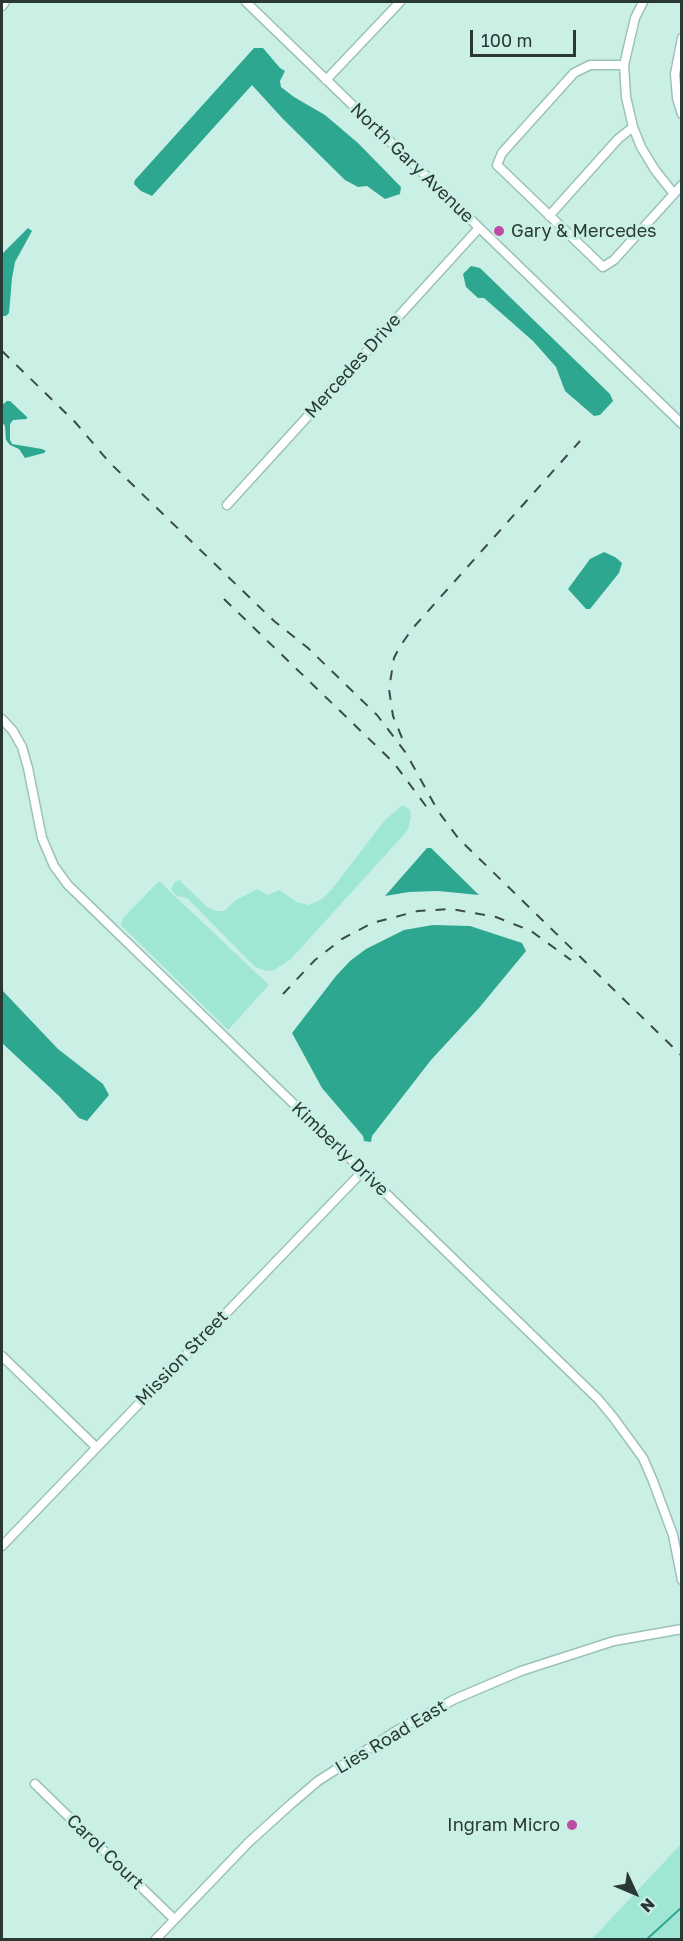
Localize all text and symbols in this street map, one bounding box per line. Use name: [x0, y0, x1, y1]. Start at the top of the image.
scale bar: [473, 18, 580, 56]
text: 100 m: [481, 29, 532, 51]
street label: North Gary Avenue: [346, 99, 478, 227]
place label: Gary & Mercedes: [511, 220, 657, 242]
marker: Gary & Mercedes: [492, 224, 506, 238]
street label: Mercedes Drive: [300, 309, 406, 423]
street label: Kimberly Drive: [287, 1097, 393, 1201]
street label: Mission Street: [131, 1306, 233, 1410]
street label: Lies Road East: [331, 1695, 451, 1779]
street label: Carol Court: [62, 1810, 148, 1894]
place label: Ingram Micro: [447, 1814, 560, 1836]
marker: Ingram Micro: [565, 1818, 579, 1832]
north arrow: [605, 1863, 665, 1923]
text: N: [637, 1894, 659, 1917]

